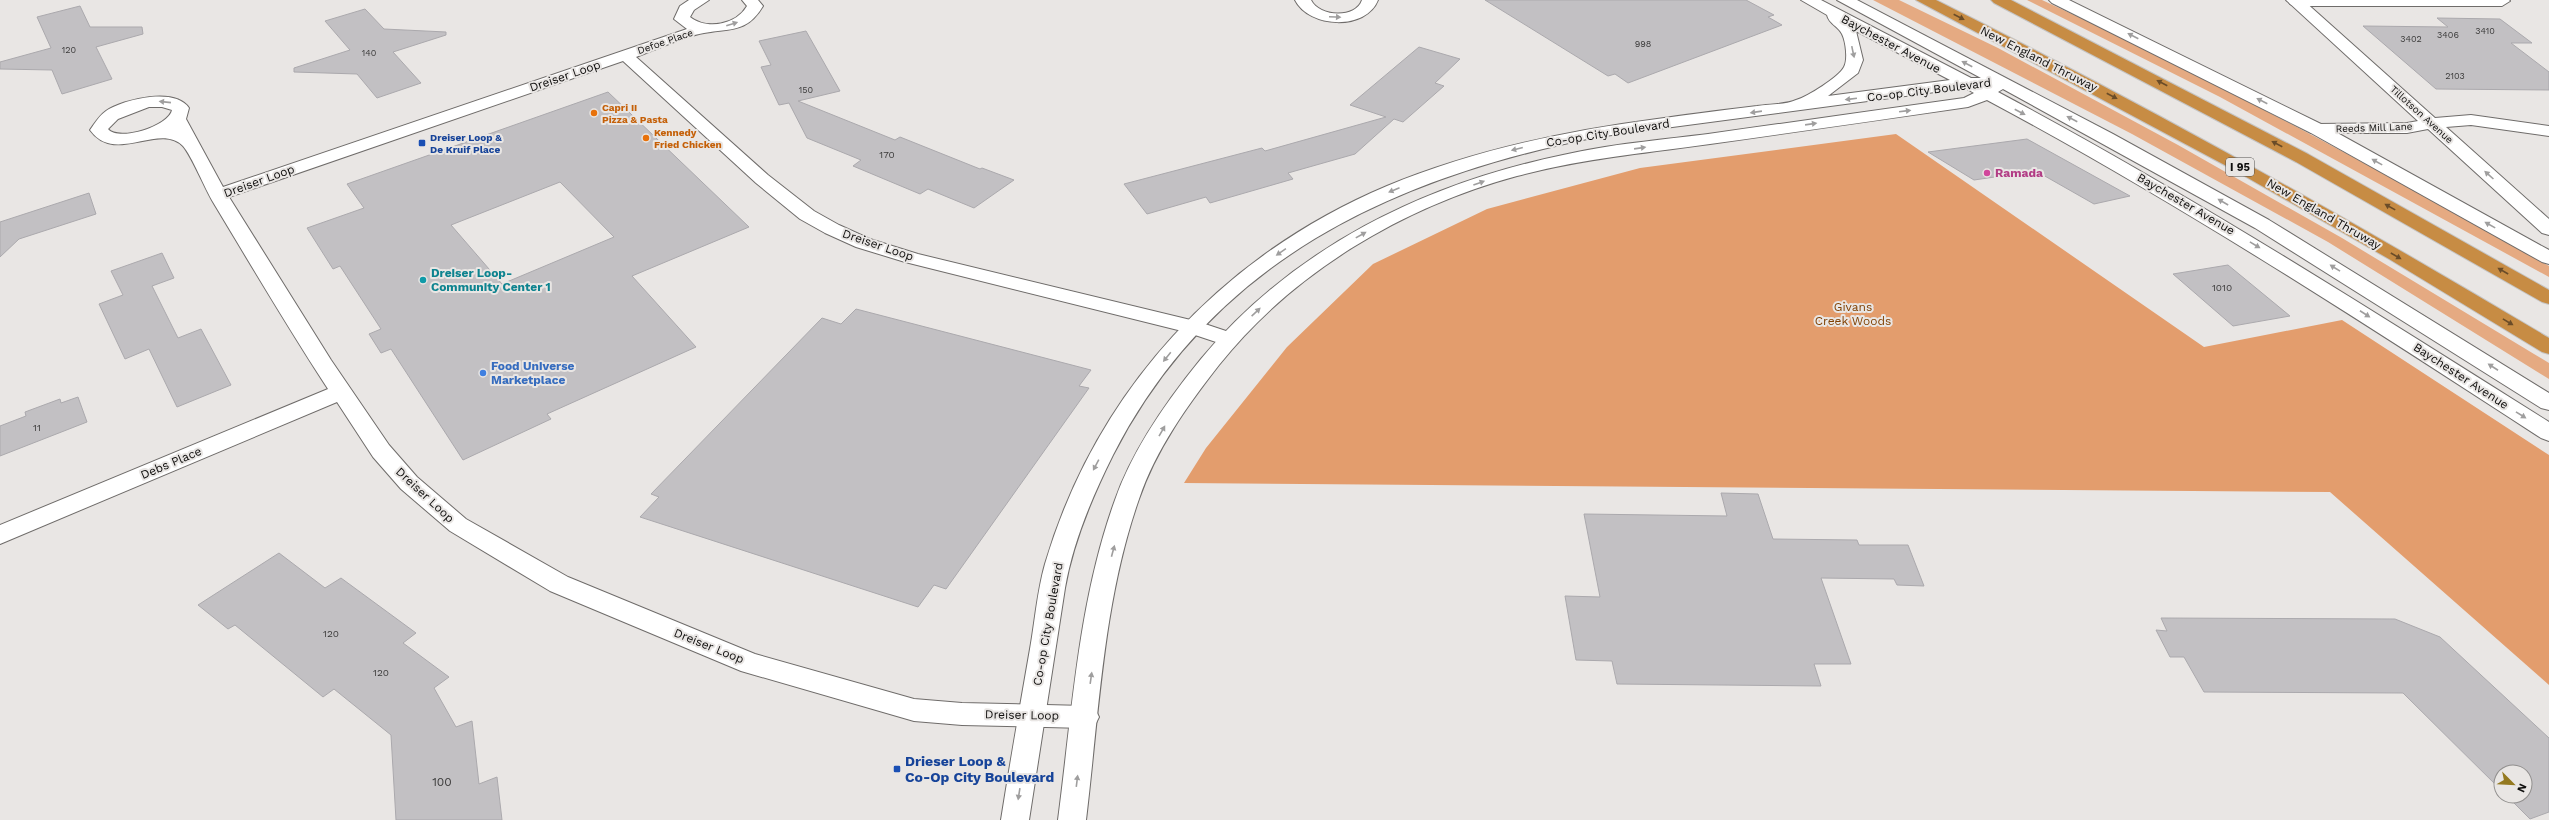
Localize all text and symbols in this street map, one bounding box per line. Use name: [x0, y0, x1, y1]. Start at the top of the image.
street label: Baychester Avenue: [1839, 12, 1943, 76]
one-way arrow: [1328, 13, 1341, 20]
one-way arrow: [1953, 14, 1965, 21]
one-way arrow: [727, 21, 739, 27]
street label: New England Thruway: [1978, 23, 2100, 95]
house number: 3410: [2475, 26, 2495, 36]
street label: Defoe Place: [636, 27, 695, 56]
house number: 3406: [2437, 30, 2459, 40]
one-way arrow: [2128, 33, 2139, 39]
house number: 3402: [2400, 34, 2422, 44]
house number: 998: [1635, 39, 1651, 49]
house number: 120: [62, 45, 77, 55]
one-way arrow: [1851, 46, 1857, 58]
house number: 140: [362, 48, 377, 58]
street label: Dreiser Loop: [528, 57, 602, 95]
one-way arrow: [1961, 60, 1972, 67]
house number: 2103: [2445, 71, 2465, 81]
street label: Co-op City Boulevard: [1866, 75, 1992, 105]
one-way arrow: [2156, 80, 2168, 86]
street label: Tillotson Avenue: [2388, 83, 2455, 146]
house number: 150: [799, 85, 814, 95]
one-way arrow: [2106, 93, 2117, 100]
one-way arrow: [1845, 96, 1857, 102]
one-way arrow: [2256, 98, 2268, 104]
one-way arrow: [159, 99, 171, 105]
place label: Capri II Pizza & Pasta: [602, 102, 668, 125]
marker: Capri II Pizza & Pasta: [589, 108, 599, 118]
one-way arrow: [1898, 108, 1911, 114]
one-way arrow: [1750, 109, 1762, 115]
one-way arrow: [2014, 109, 2026, 115]
street label: Co-op City Boulevard: [1545, 116, 1671, 150]
one-way arrow: [2067, 116, 2078, 123]
one-way arrow: [1804, 121, 1817, 127]
street label: Reeds Mill Lane: [2335, 121, 2413, 134]
place label: Kennedy Fried Chicken: [654, 127, 722, 150]
place label: Dreiser Loop & De Kruif Place: [430, 132, 502, 155]
marker: Kennedy Fried Chicken: [641, 133, 651, 143]
marker: Dreiser Loop & De Kruif Place: [417, 138, 427, 148]
one-way arrow: [2271, 141, 2282, 147]
one-way arrow: [1634, 145, 1646, 151]
one-way arrow: [1511, 146, 1524, 152]
house number: 170: [879, 149, 895, 160]
road number: I 95: [2226, 158, 2254, 176]
one-way arrow: [2371, 159, 2383, 165]
street label: Dreiser Loop: [222, 162, 296, 200]
place label: Ramada: [1995, 166, 2043, 180]
marker: Ramada: [1982, 168, 1992, 178]
street label: Baychester Avenue: [2135, 170, 2237, 238]
one-way arrow: [2484, 170, 2494, 180]
street label: New England Thruway: [2265, 176, 2384, 253]
one-way arrow: [1474, 179, 1486, 185]
one-way arrow: [1389, 187, 1400, 193]
one-way arrow: [2217, 198, 2229, 205]
one-way arrow: [2384, 204, 2396, 211]
one-way arrow: [2485, 222, 2496, 228]
street label: Dreiser Loop: [841, 226, 915, 264]
one-way arrow: [1355, 232, 1366, 239]
one-way arrow: [2249, 241, 2261, 248]
one-way arrow: [1275, 248, 1286, 256]
one-way arrow: [2390, 252, 2402, 259]
one-way arrow: [2329, 265, 2341, 272]
place label: Dreiser Loop- Community Center 1: [431, 266, 551, 294]
one-way arrow: [2497, 268, 2509, 275]
marker: Dreiser Loop- Community Center 1: [418, 275, 428, 285]
house number: 1010: [2212, 282, 2232, 293]
park label: Givans Creek Woods: [1815, 300, 1891, 328]
one-way arrow: [1251, 307, 1261, 317]
one-way arrow: [2359, 310, 2370, 318]
one-way arrow: [2503, 318, 2513, 326]
street label: Baychester Avenue: [2411, 340, 2511, 412]
one-way arrow: [1162, 351, 1171, 362]
place label: Food Universe Marketplace: [491, 359, 575, 387]
one-way arrow: [2487, 363, 2498, 371]
marker: Food Universe Marketplace: [478, 368, 488, 378]
one-way arrow: [2515, 412, 2527, 419]
house number: 11: [33, 422, 41, 433]
one-way arrow: [1158, 425, 1165, 437]
street label: Debs Place: [138, 444, 204, 482]
one-way arrow: [1092, 459, 1099, 471]
street label: Dreiser Loop: [393, 465, 457, 525]
one-way arrow: [1111, 544, 1117, 557]
street label: Co-op City Boulevard: [1030, 561, 1066, 687]
street label: Dreiser Loop: [672, 626, 746, 666]
house number: 120: [323, 628, 339, 639]
house number: 120: [373, 667, 389, 678]
one-way arrow: [1087, 672, 1094, 684]
street label: Dreiser Loop: [985, 707, 1059, 723]
place label: Drieser Loop & Co-Op City Boulevard: [905, 753, 1054, 785]
marker: Drieser Loop & Co-Op City Boulevard: [892, 764, 902, 774]
north arrow: [2493, 764, 2533, 804]
house number: 100: [432, 775, 452, 789]
one-way arrow: [1074, 775, 1080, 787]
text: N: [2514, 781, 2529, 794]
one-way arrow: [1016, 788, 1022, 800]

